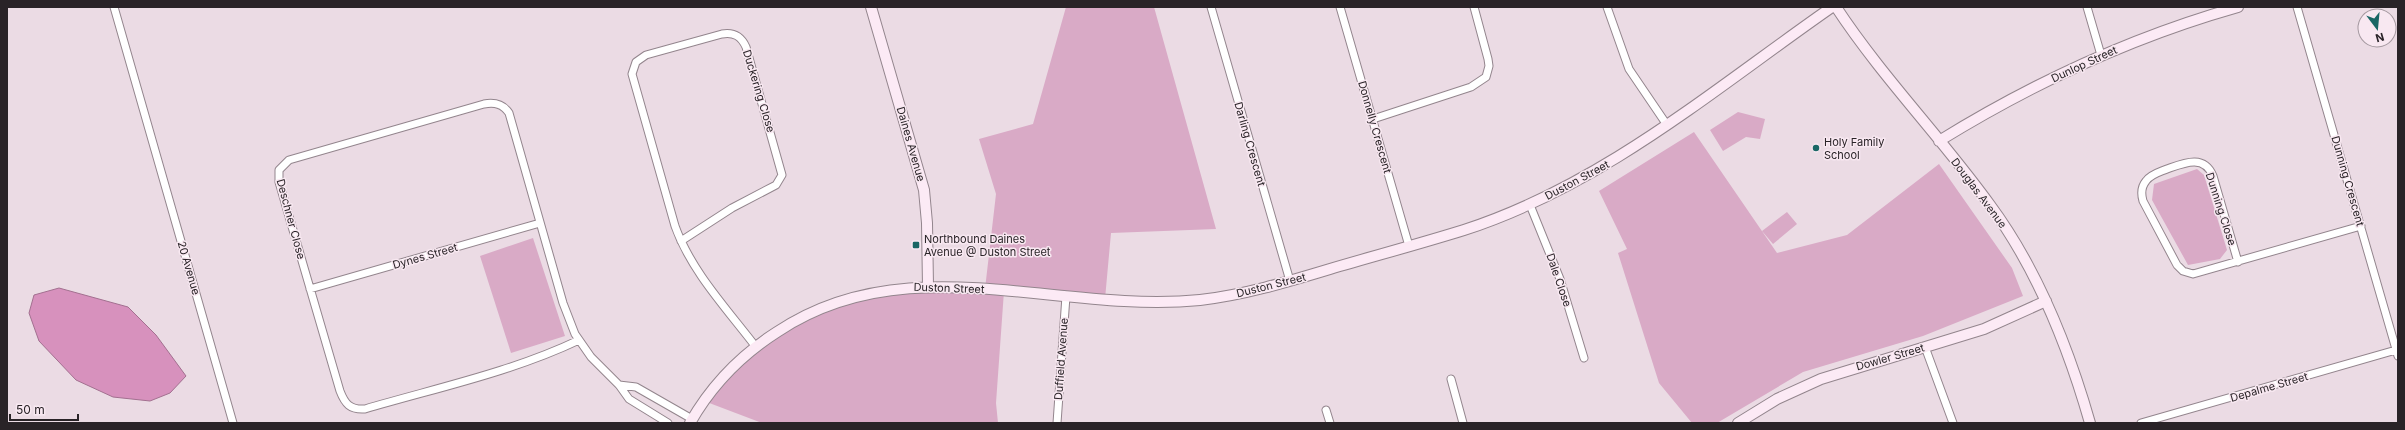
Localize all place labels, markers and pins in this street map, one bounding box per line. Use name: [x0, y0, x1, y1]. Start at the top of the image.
place label: Holy Family School: [1824, 135, 1884, 162]
marker: Holy Family School: [1811, 143, 1821, 153]
place label: Northbound Daines Avenue @ Duston Street: [924, 232, 1051, 259]
marker: Northbound Daines Avenue @ Duston Street: [911, 240, 921, 250]

